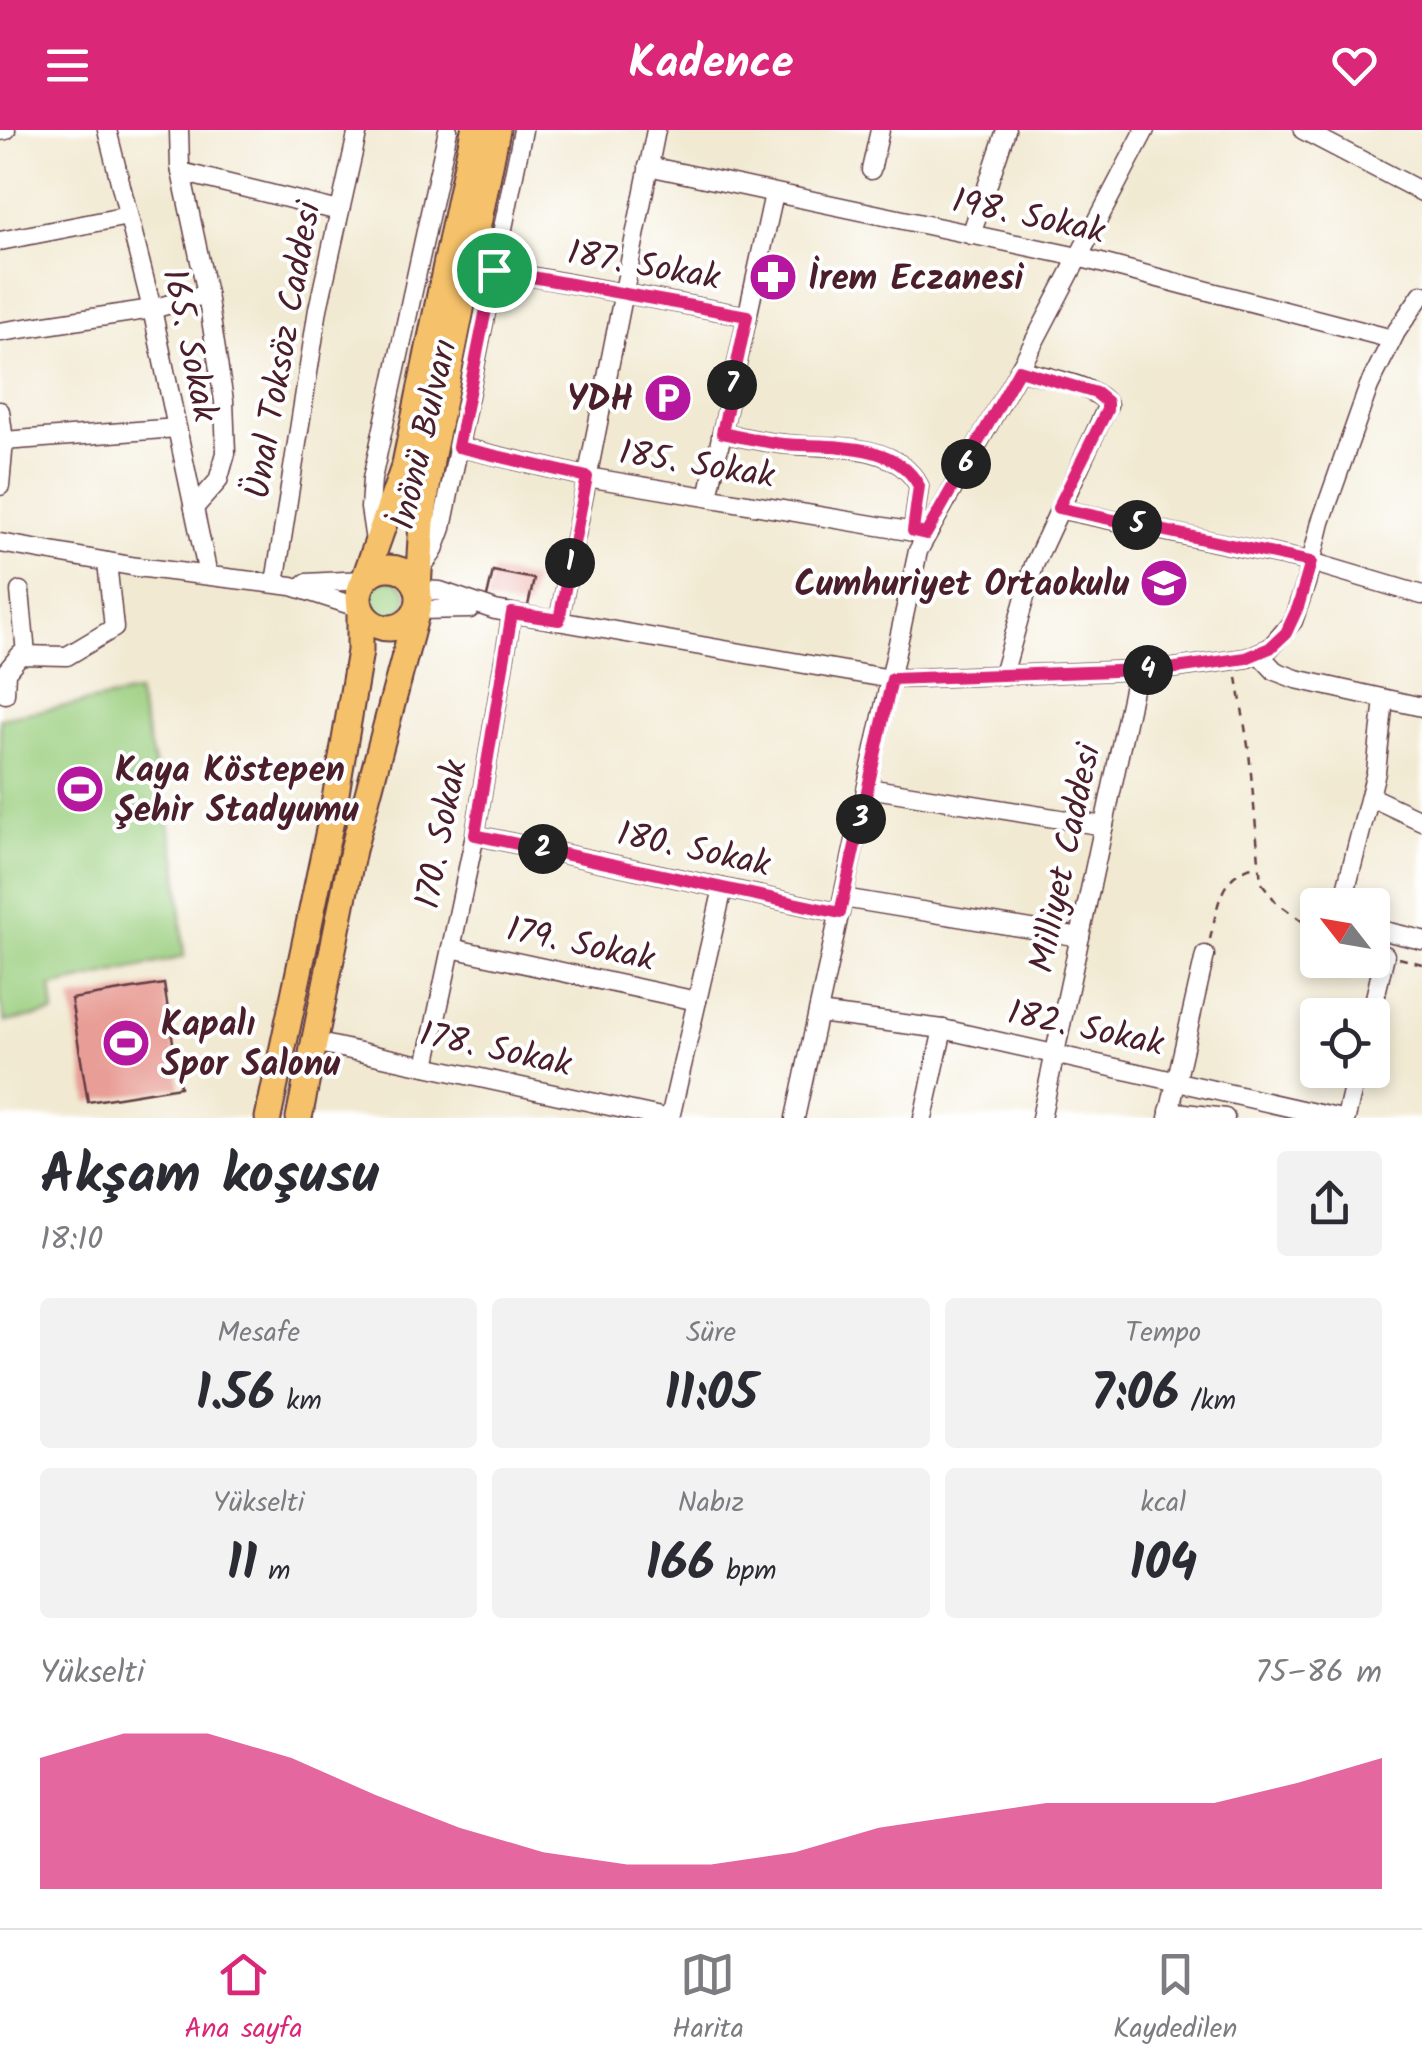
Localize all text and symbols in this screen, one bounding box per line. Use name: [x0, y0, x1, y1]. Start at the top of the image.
text: Kadence: [628, 29, 794, 101]
icon: menu: [40, 38, 95, 93]
icon: heart: [1327, 38, 1382, 93]
street label: 198. Sokak: [947, 174, 1111, 262]
street label: Ünal Toksöz Caddesi: [231, 196, 339, 504]
street label: 187. Sokak: [563, 226, 725, 308]
pin: [452, 228, 537, 313]
icon: arrive: [467, 243, 522, 298]
pharmacy icon: İrem Eczanesi: [747, 251, 799, 303]
place label: İrem Eczanesi: [808, 252, 1025, 308]
street label: 165. Sokak: [145, 264, 232, 428]
street label: İnönü Bulvarı: [377, 334, 475, 536]
pin: 7: [707, 360, 757, 410]
text: 7: [725, 362, 739, 407]
parking icon: YDH: [642, 372, 694, 424]
place label: YDH: [567, 373, 633, 429]
street label: 185. Sokak: [615, 426, 779, 506]
pin: 6: [941, 439, 991, 489]
text: 6: [958, 441, 974, 486]
pin: 5: [1112, 500, 1162, 550]
text: 5: [1130, 502, 1144, 547]
pin: 1: [545, 538, 595, 588]
text: 1: [566, 540, 574, 585]
school or university icon: Cumhuriyet Ortaokulu: [1138, 557, 1190, 609]
place label: Cumhuriyet Ortaokulu: [794, 558, 1130, 614]
pin: 4: [1123, 645, 1173, 695]
text: 4: [1140, 647, 1156, 692]
street label: Milliyet Caddesi: [1015, 737, 1119, 978]
place label: Kaya Köstepen Şehir Stadyumu: [115, 744, 360, 840]
street label: 170. Sokak: [401, 755, 485, 914]
sports icon: Kaya Köstepen Şehir Stadyumu: [54, 763, 106, 815]
pin: 3: [836, 794, 886, 844]
text: 3: [853, 796, 869, 841]
street label: 180. Sokak: [611, 807, 776, 895]
pin: 2: [518, 824, 568, 874]
text: 2: [535, 826, 551, 871]
north arrow: [1300, 888, 1390, 978]
map controls: [1300, 888, 1390, 1088]
street label: 179. Sokak: [501, 903, 660, 989]
street label: 182. Sokak: [1002, 986, 1169, 1074]
place label: Kapalı Spor Salonu: [161, 998, 341, 1094]
button: locate: [1300, 998, 1390, 1088]
street label: 178. Sokak: [414, 1008, 577, 1094]
sports icon: Kapalı Spor Salonu: [100, 1017, 152, 1069]
text: Akşam koşusu: [40, 1134, 379, 1221]
button: share: [1277, 1151, 1382, 1256]
text: 18:10: [40, 1215, 103, 1266]
text: Mesafe: [217, 1311, 300, 1356]
text: Süre: [686, 1311, 736, 1356]
text: Tempo: [1125, 1311, 1201, 1356]
text: 1.56: [196, 1356, 275, 1436]
text: 11:05: [664, 1356, 758, 1436]
text: 7:06: [1091, 1356, 1179, 1436]
text: km: [275, 1379, 322, 1424]
text: /km: [1179, 1379, 1236, 1424]
text: Yükselti: [213, 1481, 304, 1526]
text: Nabız: [678, 1481, 744, 1526]
text: kcal: [1141, 1481, 1186, 1526]
text: 11: [227, 1526, 257, 1606]
text: 166: [646, 1526, 715, 1606]
text: 104: [1129, 1526, 1197, 1606]
text: m: [257, 1549, 291, 1594]
text: bpm: [715, 1549, 776, 1594]
text: Yükselti: [40, 1648, 145, 1699]
text: 75–86 m: [1255, 1648, 1382, 1699]
tab: Ana sayfa: [185, 1947, 303, 2052]
tab: Harita: [672, 1947, 744, 2052]
tab: Kaydedilen: [1113, 1947, 1237, 2052]

